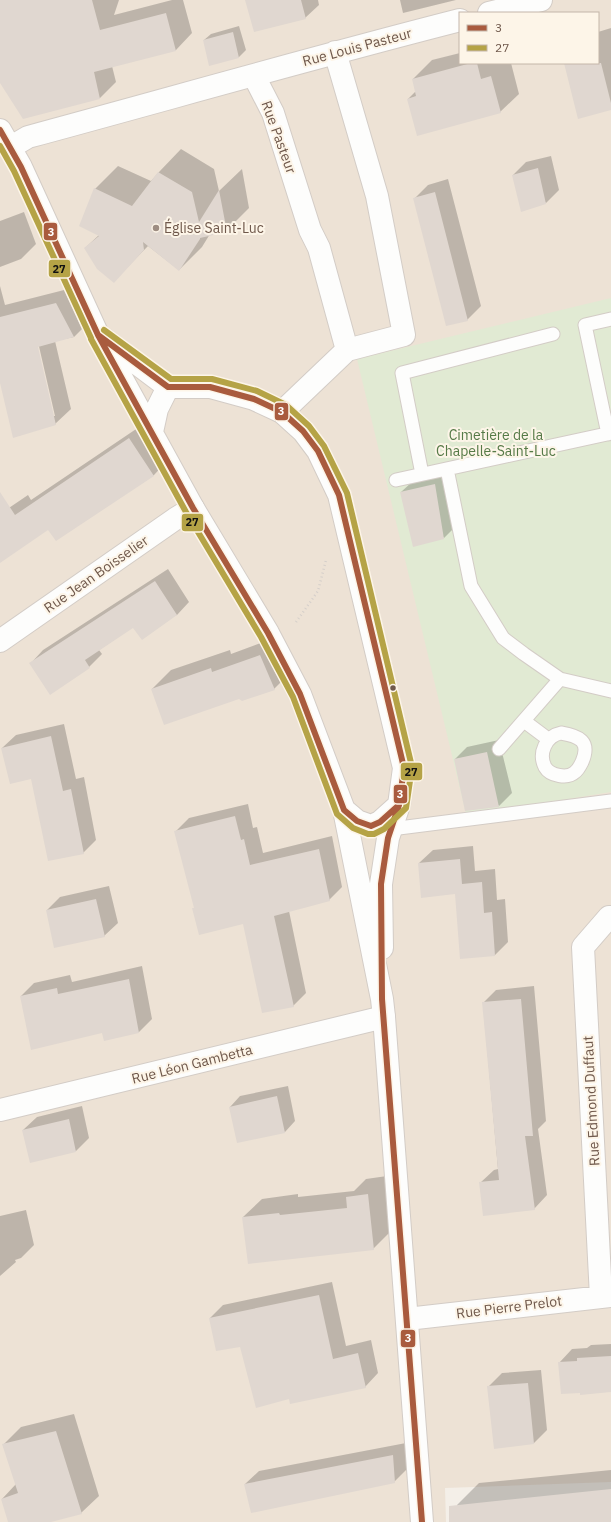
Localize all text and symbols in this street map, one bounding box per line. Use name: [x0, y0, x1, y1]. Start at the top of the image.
legend: [459, 12, 599, 64]
text: 3: [495, 20, 502, 35]
street label: Rue Louis Pasteur: [300, 24, 414, 70]
text: 27: [495, 40, 509, 55]
street label: Rue Pasteur: [258, 98, 300, 176]
place label: Église Saint-Luc: [164, 218, 264, 237]
line badge: 3: [43, 222, 58, 241]
marker: Église Saint-Luc: [151, 223, 161, 233]
text: 3: [48, 225, 54, 239]
line badge: 27: [48, 259, 71, 278]
text: 27: [52, 262, 66, 276]
line badge: 3: [274, 402, 289, 421]
text: 3: [278, 404, 284, 418]
park label: Cimetière de la Chapelle-Saint-Luc: [436, 426, 556, 460]
line badge: 27: [181, 513, 204, 532]
text: 27: [185, 515, 199, 529]
street label: Rue Jean Boisselier: [40, 531, 152, 617]
unlabelled marker: [388, 683, 398, 693]
line badge: 27: [400, 762, 423, 781]
text: 27: [404, 765, 418, 779]
line badge: 3: [393, 784, 408, 804]
text: 3: [397, 787, 403, 801]
street label: Rue Edmond Duffaut: [579, 1035, 603, 1167]
street label: Rue Léon Gambetta: [130, 1040, 255, 1088]
street label: Rue Pierre Prelot: [455, 1292, 563, 1322]
line badge: 3: [400, 1329, 416, 1348]
text: 3: [405, 1331, 411, 1345]

